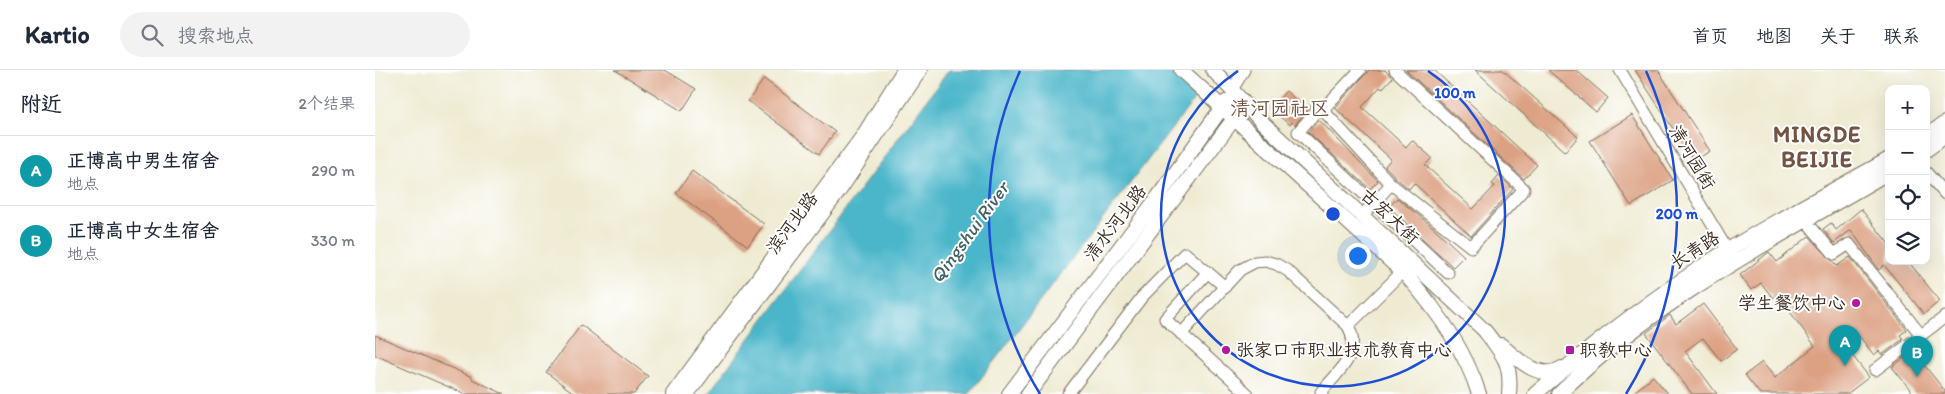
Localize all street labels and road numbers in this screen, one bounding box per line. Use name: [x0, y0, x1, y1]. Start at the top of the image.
street label: 清河园街: [1664, 120, 1720, 194]
street label: 清水河北路: [1079, 180, 1151, 266]
street label: 古宏大街: [1356, 183, 1424, 249]
street label: 滨河北路: [762, 188, 822, 258]
street label: 长青路: [1666, 226, 1724, 274]

